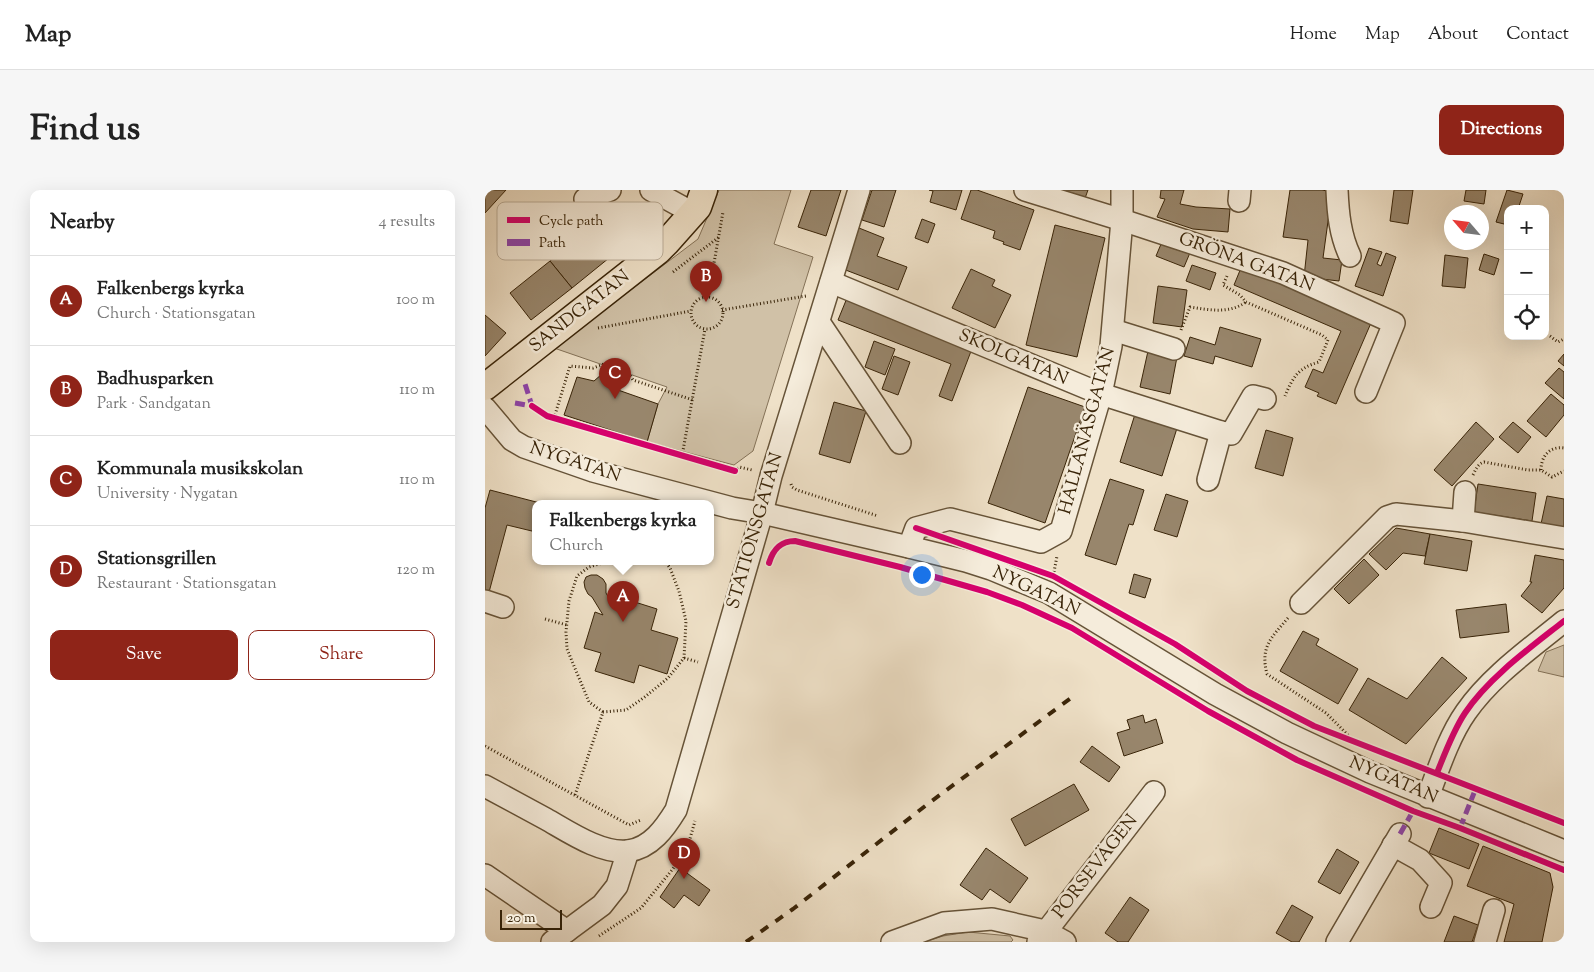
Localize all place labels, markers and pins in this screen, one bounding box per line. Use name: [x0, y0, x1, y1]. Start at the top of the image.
pin: B: [690, 261, 722, 302]
pin: C: [599, 358, 631, 399]
pin: A: [607, 581, 639, 622]
pin: D: [668, 838, 700, 879]

